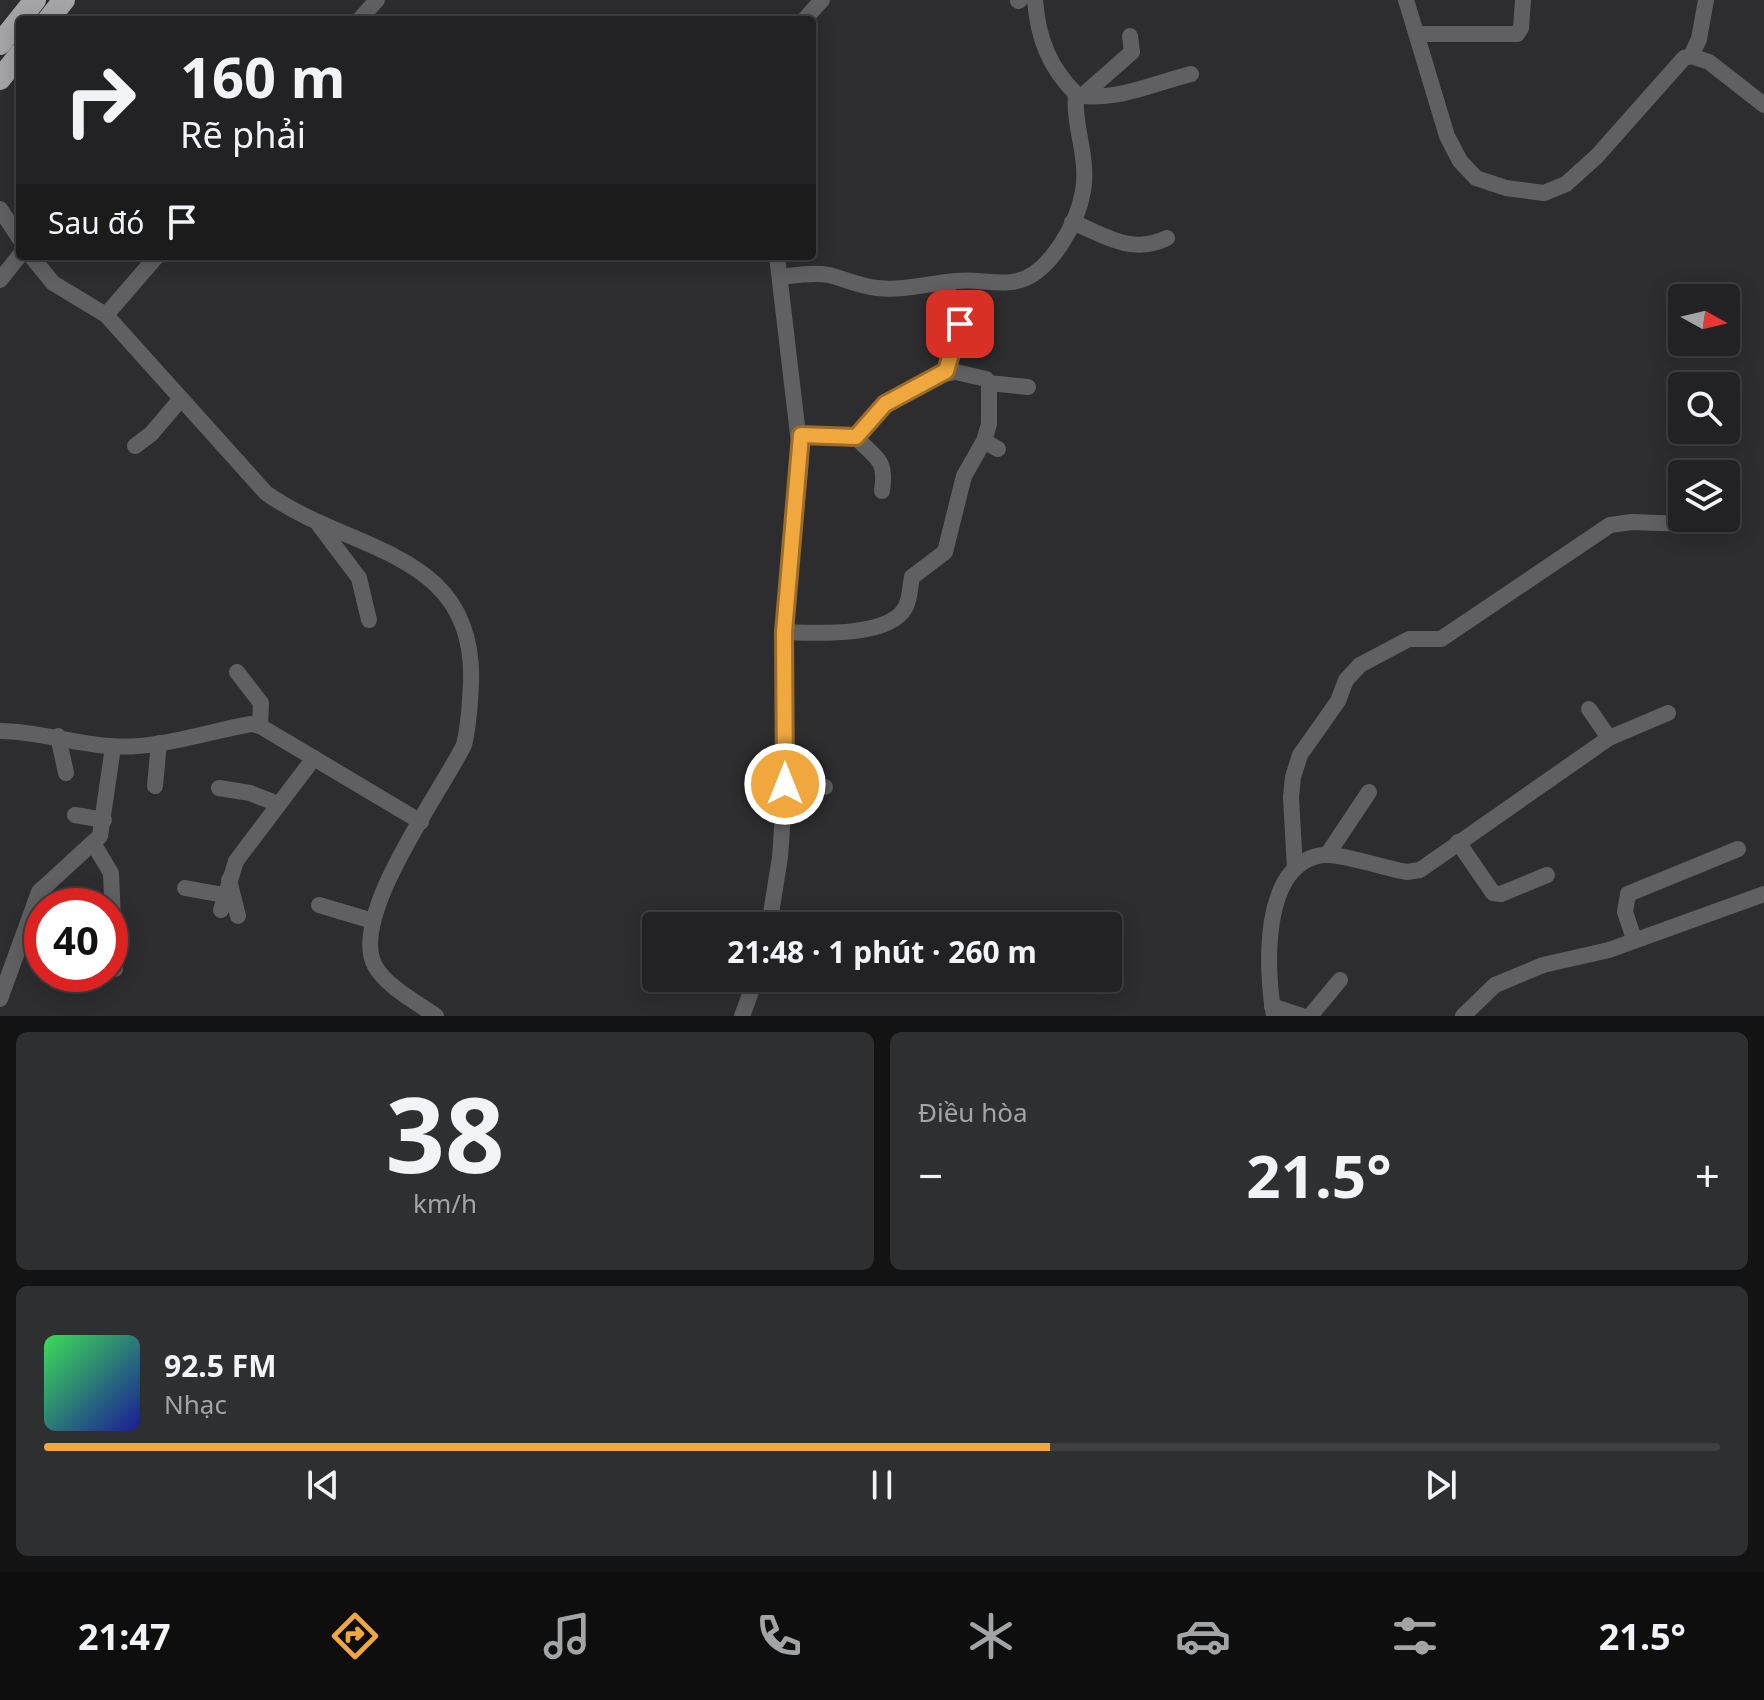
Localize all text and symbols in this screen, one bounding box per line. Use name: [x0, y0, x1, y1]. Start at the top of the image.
text: 160 m: [180, 38, 345, 114]
icon: right: [48, 48, 152, 152]
text: Rẽ phải: [180, 110, 306, 159]
icon: arrive: [160, 200, 204, 244]
text: Sau đó: [48, 202, 144, 243]
north arrow: [1668, 284, 1740, 356]
map controls: [1668, 284, 1740, 532]
pin: [926, 290, 994, 358]
icon: arrive: [938, 302, 982, 346]
button: search: [1668, 372, 1740, 444]
button: layers: [1668, 460, 1740, 532]
position arrow: [743, 742, 827, 826]
speed limit sign: 40: [24, 888, 128, 992]
text: 21:48 · 1 phút · 260 m: [727, 931, 1037, 972]
text: 38: [386, 1062, 504, 1203]
text: Điều hòa: [918, 1094, 1028, 1130]
text: 21.5°: [1246, 1134, 1392, 1216]
text: −: [918, 1145, 943, 1205]
text: +: [1695, 1145, 1720, 1205]
text: km/h: [413, 1185, 477, 1221]
text: 92.5 FM: [164, 1345, 276, 1386]
text: Nhạc: [164, 1386, 227, 1422]
icon: previous: [301, 1463, 345, 1507]
icon: pause: [860, 1463, 904, 1507]
icon: next: [1419, 1463, 1463, 1507]
icon: directions: [327, 1608, 383, 1664]
icon: music: [539, 1608, 595, 1664]
icon: phone: [751, 1608, 807, 1664]
icon: climate: [963, 1608, 1019, 1664]
icon: car: [1175, 1608, 1231, 1664]
icon: filters: [1387, 1608, 1443, 1664]
text: 21:47: [78, 1612, 171, 1661]
text: 21.5°: [1599, 1612, 1686, 1661]

